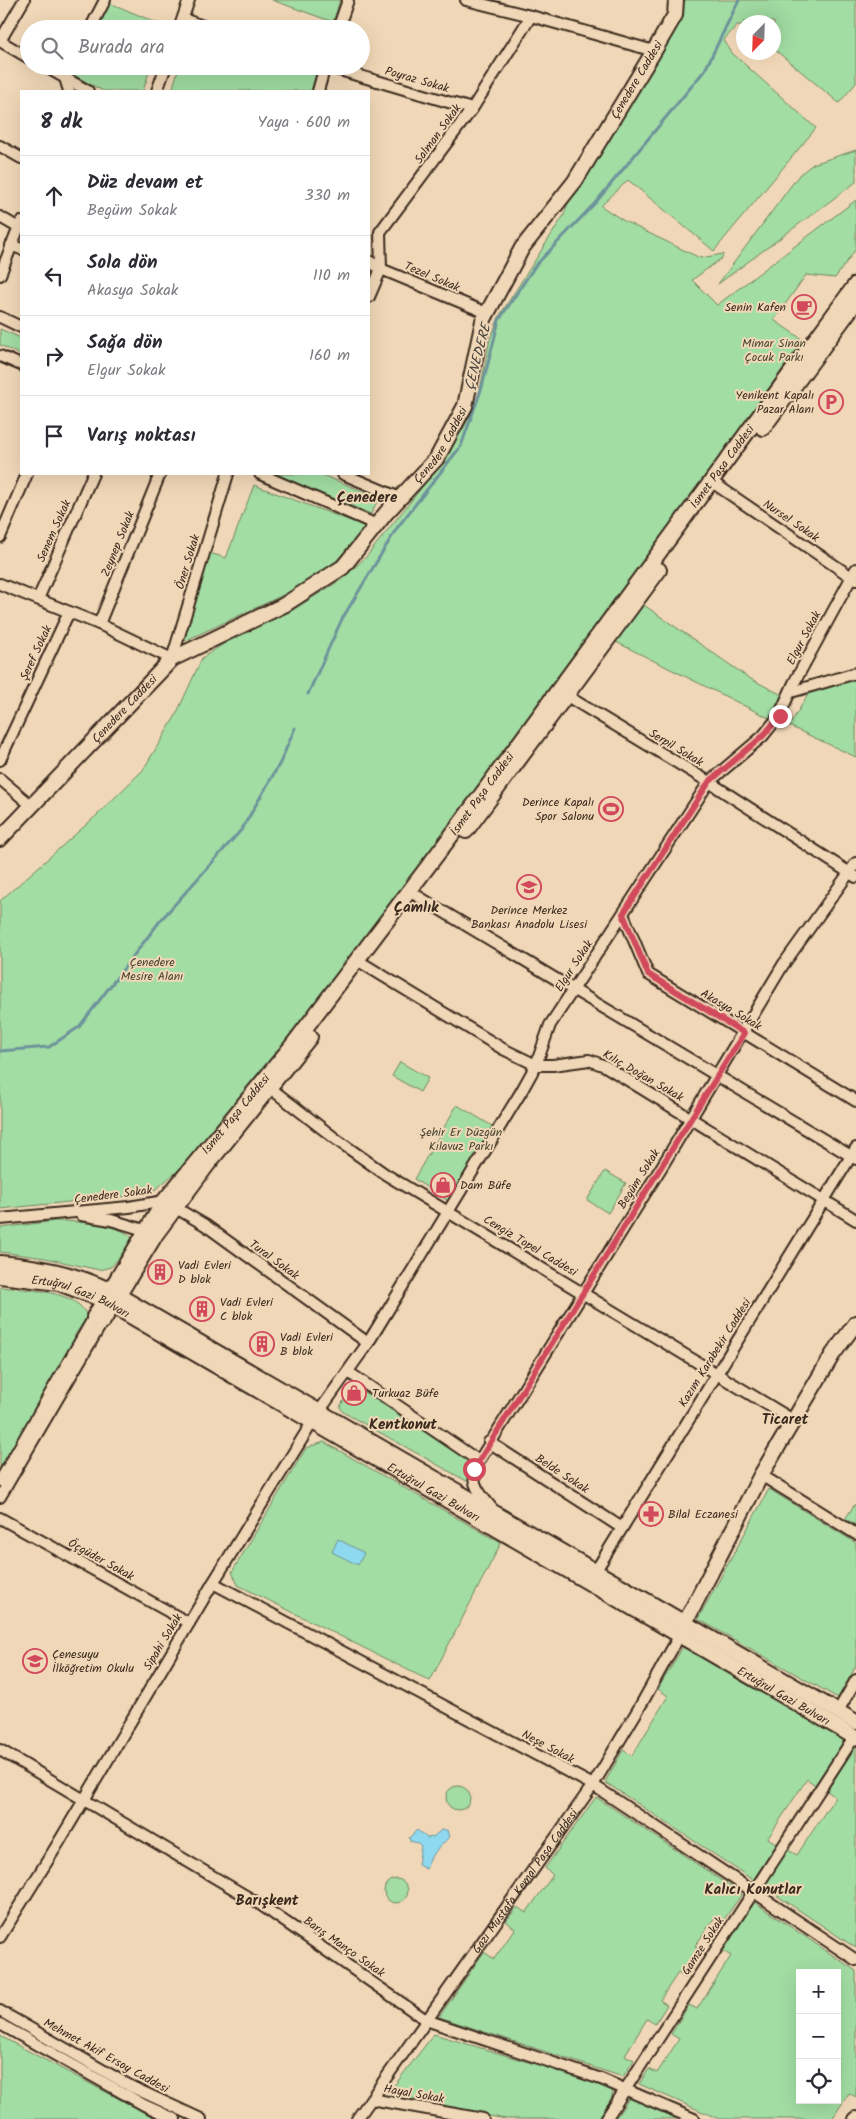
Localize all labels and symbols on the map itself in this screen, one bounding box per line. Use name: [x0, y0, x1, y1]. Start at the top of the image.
north arrow: [736, 15, 781, 60]
street label: Çenedere Caddesi: [605, 36, 668, 123]
street label: Poyraz Sokak: [383, 62, 452, 98]
street label: Salman Sokak: [410, 100, 466, 168]
street label: Tezel Sokak: [401, 257, 463, 297]
cafe icon: Senin Kafen: [791, 294, 817, 320]
place label: Senin Kafen: [725, 298, 786, 317]
water label: ÇENEDERE: [459, 319, 498, 393]
park label: Mimar Sinan Çocuk Parkı: [742, 334, 806, 367]
place label: Yenikent Kapalı Pazar Alanı: [735, 386, 814, 419]
parking icon: Yenikent Kapalı Pazar Alanı: [818, 389, 844, 415]
street label: Çenedere Caddesi: [408, 403, 473, 488]
street label: İsmet Paşa Caddesi: [685, 420, 760, 512]
district label: Çenedere: [337, 486, 398, 510]
street label: Nursel Sokak: [759, 495, 823, 547]
street label: Senem Sokak: [32, 496, 76, 565]
street label: Zeynep Sokak: [96, 508, 140, 580]
street label: Öner Sokak: [171, 532, 205, 592]
street label: Elgur Sokak: [782, 607, 826, 668]
street label: Şeref Sokak: [15, 622, 57, 684]
street label: Çenedere Caddesi: [87, 670, 163, 747]
route end: [769, 705, 792, 728]
street label: Serpil Sokak: [645, 724, 707, 772]
street label: İsmet Paşa Caddesi: [445, 747, 520, 840]
place label: Derince Kapalı Spor Salonu: [522, 793, 594, 826]
sports icon: Derince Kapalı Spor Salonu: [598, 796, 624, 822]
school or university icon: Derince Merkez Bankası Anadolu Lisesi: [516, 874, 542, 900]
district label: Çamlık: [394, 896, 439, 920]
place label: Derince Merkez Bankası Anadolu Lisesi: [471, 901, 588, 934]
street label: Elgur Sokak: [550, 936, 598, 996]
park label: Çenedere Mesire Alanı: [121, 953, 183, 986]
street label: Akasya Sokak: [697, 984, 766, 1036]
street label: Kılıç Doğan Sokak: [599, 1045, 687, 1107]
street label: İsmet Paşa Caddesi: [197, 1069, 275, 1159]
park label: Şehir Er Düzgün Kılavuz Parkı: [420, 1123, 502, 1156]
street label: Begüm Sokak: [613, 1145, 665, 1213]
shop icon: Dam Büfe: [430, 1172, 456, 1198]
place label: Dam Büfe: [460, 1176, 512, 1195]
street label: Çenedere Sokak: [73, 1181, 154, 1209]
street label: Cengiz Topel Caddesi: [479, 1210, 582, 1282]
street label: Tural Sokak: [245, 1235, 303, 1285]
place label: Vadi Evleri D blok: [178, 1256, 232, 1289]
building icon: Vadi Evleri D blok: [147, 1259, 173, 1285]
street label: Ertuğrul Gazi Bulvarı: [30, 1270, 134, 1323]
place label: Vadi Evleri C blok: [220, 1293, 274, 1326]
street label: Kazım Karabekir Caddesi: [674, 1294, 757, 1411]
building icon: Vadi Evleri C blok: [189, 1296, 215, 1322]
place label: Vadi Evleri B blok: [280, 1328, 334, 1361]
building icon: Vadi Evleri B blok: [249, 1331, 275, 1357]
shop icon: Turkuaz Büfe: [341, 1380, 367, 1406]
place label: Turkuaz Büfe: [372, 1384, 439, 1403]
district label: Ticaret: [762, 1408, 809, 1432]
district label: Kentkonut: [369, 1413, 437, 1437]
street label: Belde Sokak: [531, 1449, 593, 1499]
street label: Ertuğrul Gazi Bulvarı: [383, 1458, 484, 1527]
route start: [463, 1458, 486, 1481]
pharmacy icon: Bilal Eczanesi: [638, 1501, 664, 1527]
place label: Bilal Eczanesi: [668, 1505, 739, 1524]
street label: Öçgüder Sokak: [64, 1534, 138, 1586]
street label: Sipahi Sokak: [139, 1610, 188, 1674]
place label: Çenesuyu İlköğretim Okulu: [52, 1645, 134, 1678]
school or university icon: Çenesuyu İlköğretim Okulu: [22, 1648, 48, 1674]
street label: Ertuğrul Gazi Bulvarı: [734, 1661, 834, 1730]
street label: Neşe Sokak: [518, 1725, 578, 1769]
street label: Gazi Mustafa Kemal Paşa Caddesi: [467, 1804, 583, 1957]
district label: Kalıcı Konutlar: [705, 1878, 802, 1902]
district label: Barışkent: [235, 1889, 299, 1913]
street label: Barış Manço Sokak: [299, 1912, 389, 1983]
street label: Gamze Sokak: [677, 1913, 729, 1979]
street label: Mehmet Akif Ersoy Caddesi: [40, 2014, 173, 2099]
street label: Hayal Sokak: [382, 2079, 446, 2109]

